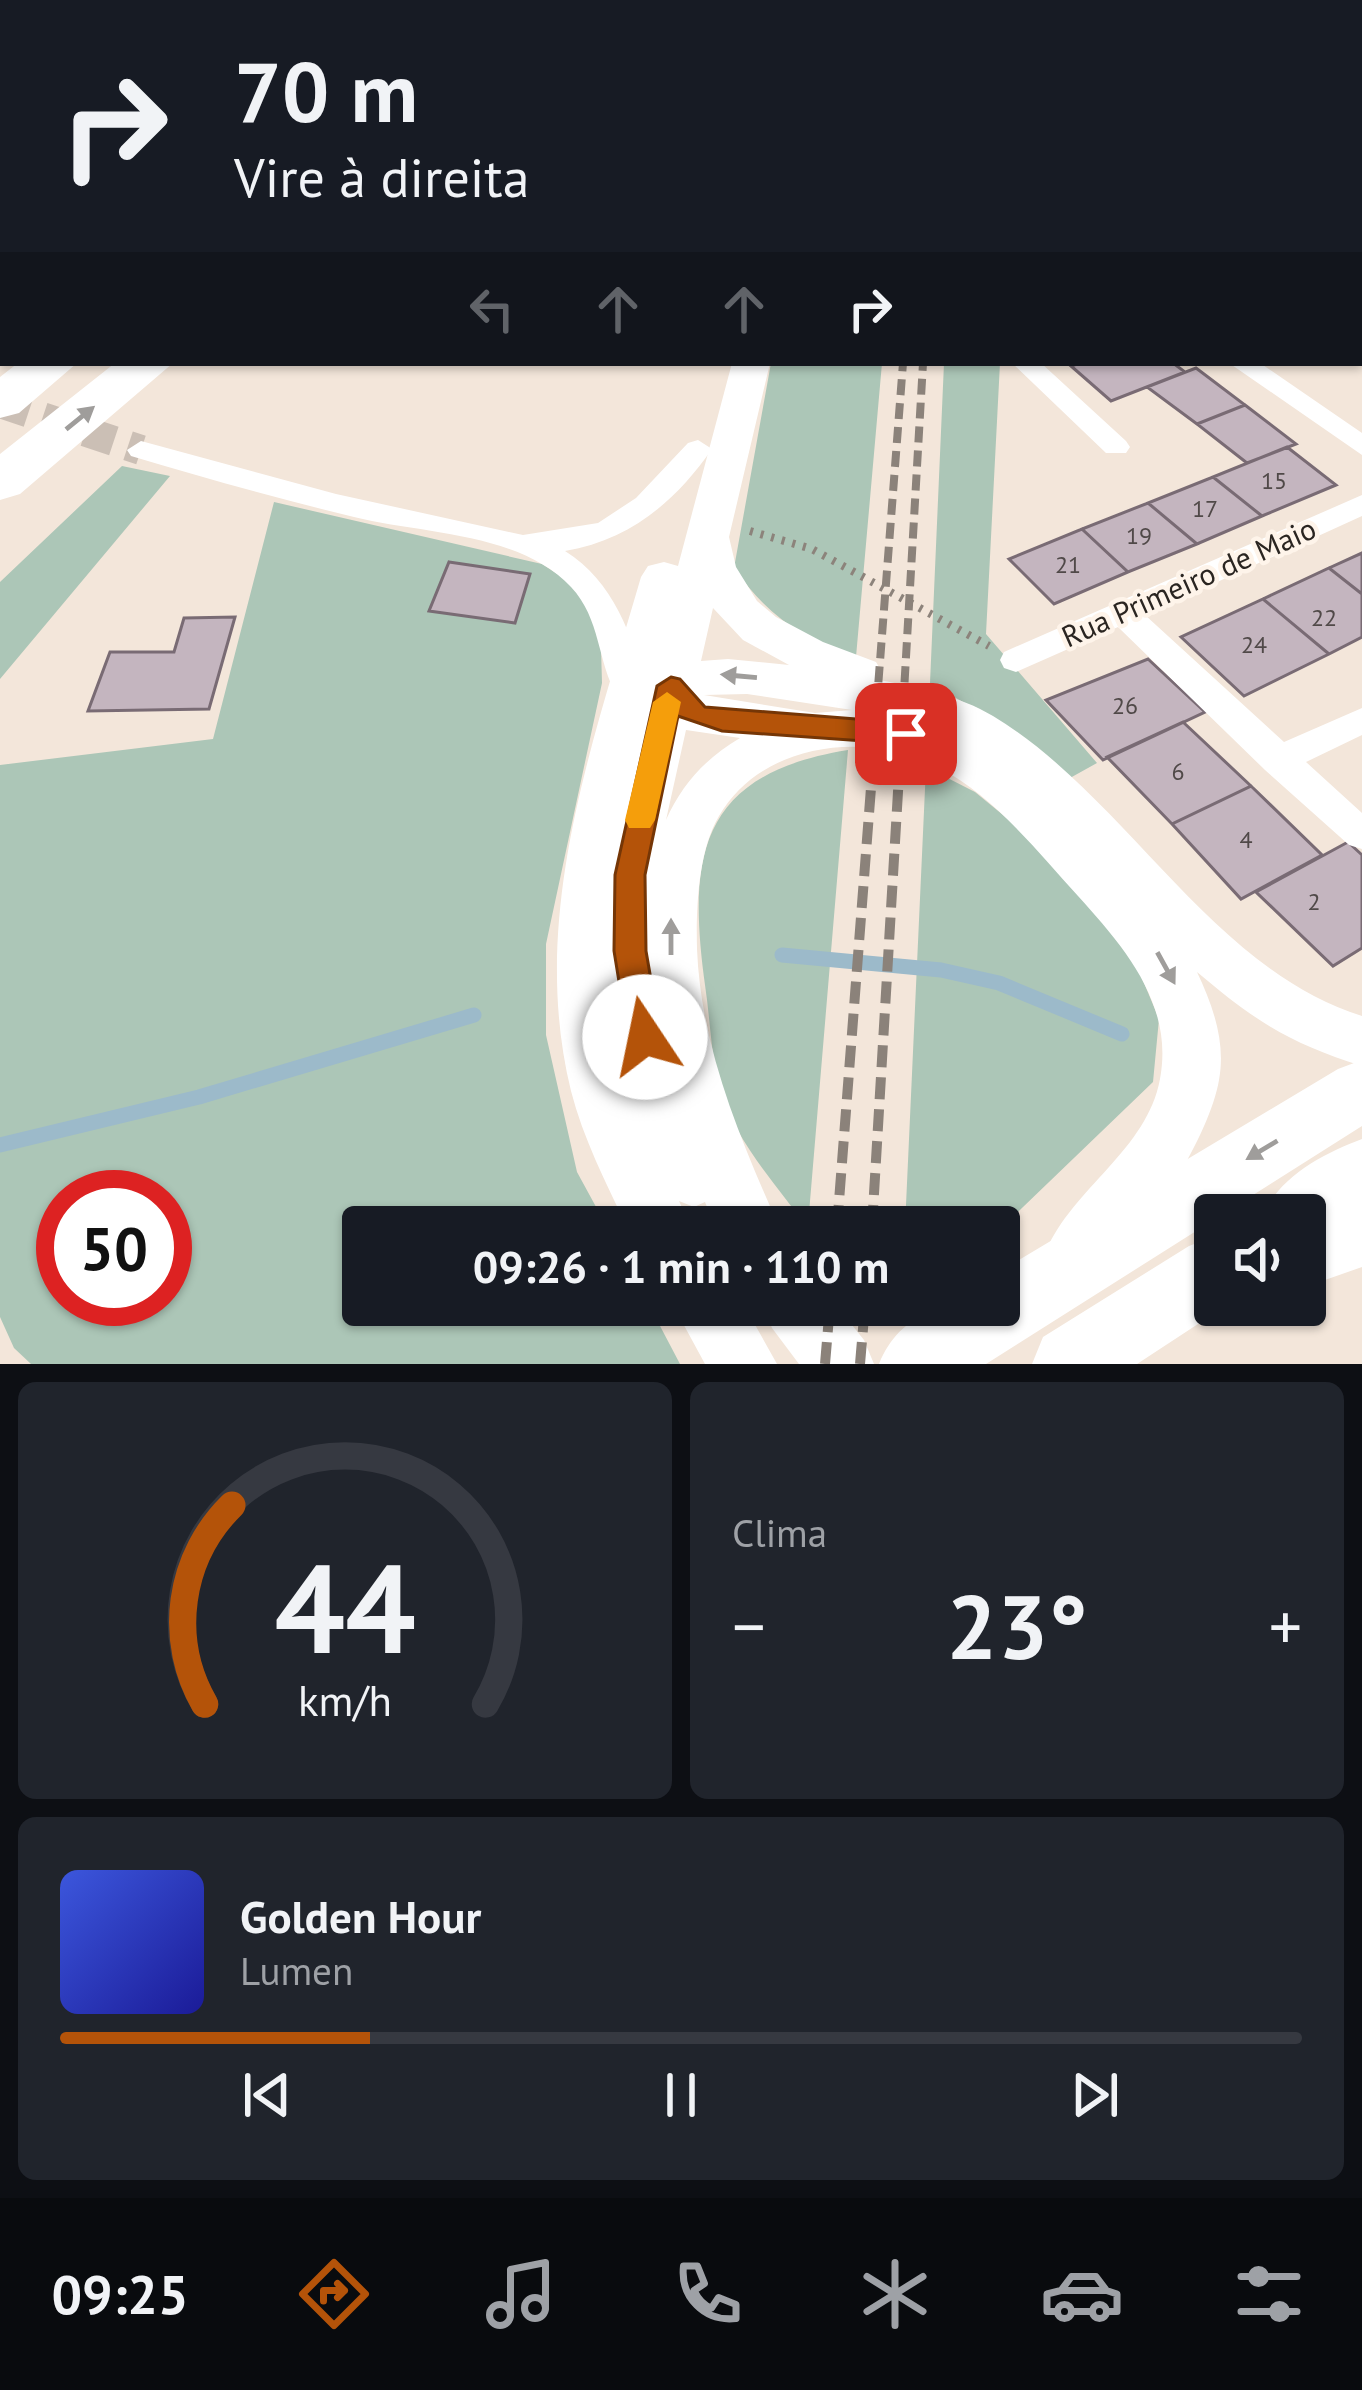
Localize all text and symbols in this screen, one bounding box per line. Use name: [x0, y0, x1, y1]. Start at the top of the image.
text: 70 m: [234, 36, 418, 145]
icon: right: [36, 48, 192, 204]
text: Vire à direita: [234, 142, 529, 212]
icon: left: [459, 276, 525, 342]
icon: ahead: [585, 276, 651, 342]
icon: ahead: [711, 276, 777, 342]
icon: right: [837, 276, 903, 342]
one-way arrow: [64, 406, 95, 431]
house number: 15: [1261, 465, 1287, 496]
house number: 17: [1192, 493, 1218, 524]
street label: Rua Primeiro de Maio: [1055, 508, 1322, 655]
house number: 19: [1126, 520, 1152, 551]
house number: 21: [1055, 549, 1081, 580]
house number: 22: [1311, 602, 1337, 633]
house number: 24: [1241, 629, 1267, 660]
one-way arrow: [719, 667, 757, 686]
pin: [855, 683, 957, 785]
house number: 26: [1112, 690, 1138, 721]
icon: arrive: [873, 701, 939, 767]
house number: 6: [1171, 756, 1185, 787]
house number: 4: [1239, 824, 1253, 855]
house number: 2: [1307, 886, 1321, 917]
one-way arrow: [661, 917, 681, 955]
one-way arrow: [1155, 950, 1176, 985]
position arrow: [582, 974, 708, 1100]
one-way arrow: [1245, 1139, 1279, 1160]
speed limit sign: 50: [36, 1170, 192, 1326]
map controls: [1194, 1194, 1326, 1326]
button: sound: [1194, 1194, 1326, 1326]
text: 09:26 · 1 min · 110 m: [473, 1237, 889, 1295]
text: Clima: [732, 1507, 827, 1558]
text: 44: [274, 1526, 416, 1687]
text: 23°: [946, 1567, 1088, 1684]
text: −: [732, 1583, 765, 1668]
text: +: [1269, 1583, 1302, 1668]
text: km/h: [298, 1671, 392, 1727]
text: Golden Hour: [240, 1887, 481, 1945]
text: Lumen: [240, 1945, 353, 1996]
icon: previous: [234, 2062, 300, 2128]
icon: pause: [648, 2062, 714, 2128]
icon: next: [1062, 2062, 1128, 2128]
icon: directions: [292, 2252, 376, 2336]
icon: music: [479, 2252, 563, 2336]
icon: phone: [666, 2252, 750, 2336]
icon: climate: [853, 2252, 937, 2336]
icon: car: [1040, 2252, 1124, 2336]
icon: filters: [1227, 2252, 1311, 2336]
text: 09:25: [52, 2259, 189, 2329]

